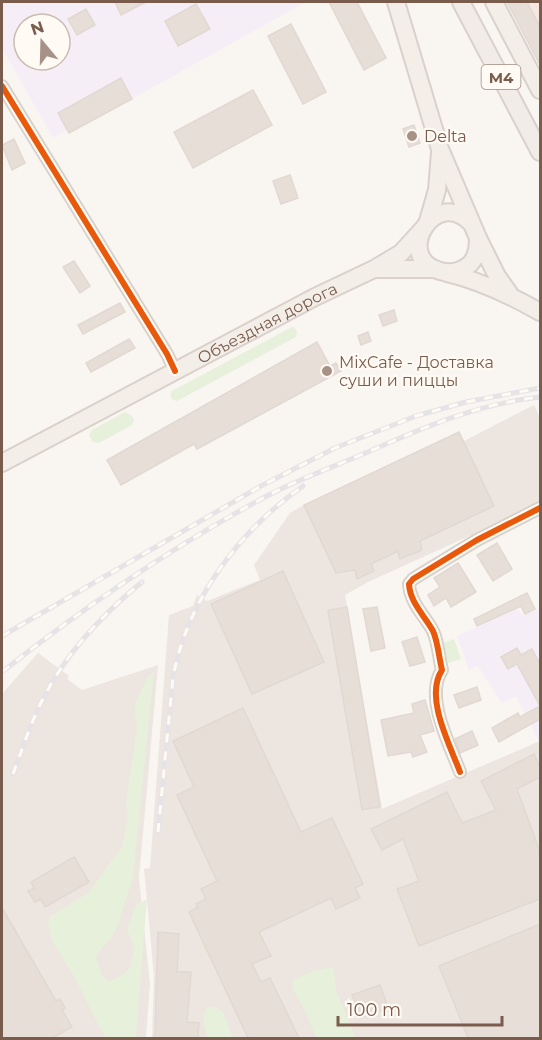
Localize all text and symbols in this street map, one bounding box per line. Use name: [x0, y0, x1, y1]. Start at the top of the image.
north arrow: [12, 12, 72, 72]
text: N: [28, 17, 46, 39]
road number: M4: [482, 65, 520, 89]
place label: Delta: [424, 127, 467, 146]
marker: Delta: [405, 129, 419, 143]
street label: Объездная дорога: [194, 278, 340, 367]
place label: MixCafe - Доставка суши и пиццы: [339, 353, 494, 390]
marker: MixCafe - Доставка суши и пиццы: [320, 364, 334, 378]
scale bar: [338, 989, 502, 1027]
text: 100 m: [347, 999, 401, 1021]

